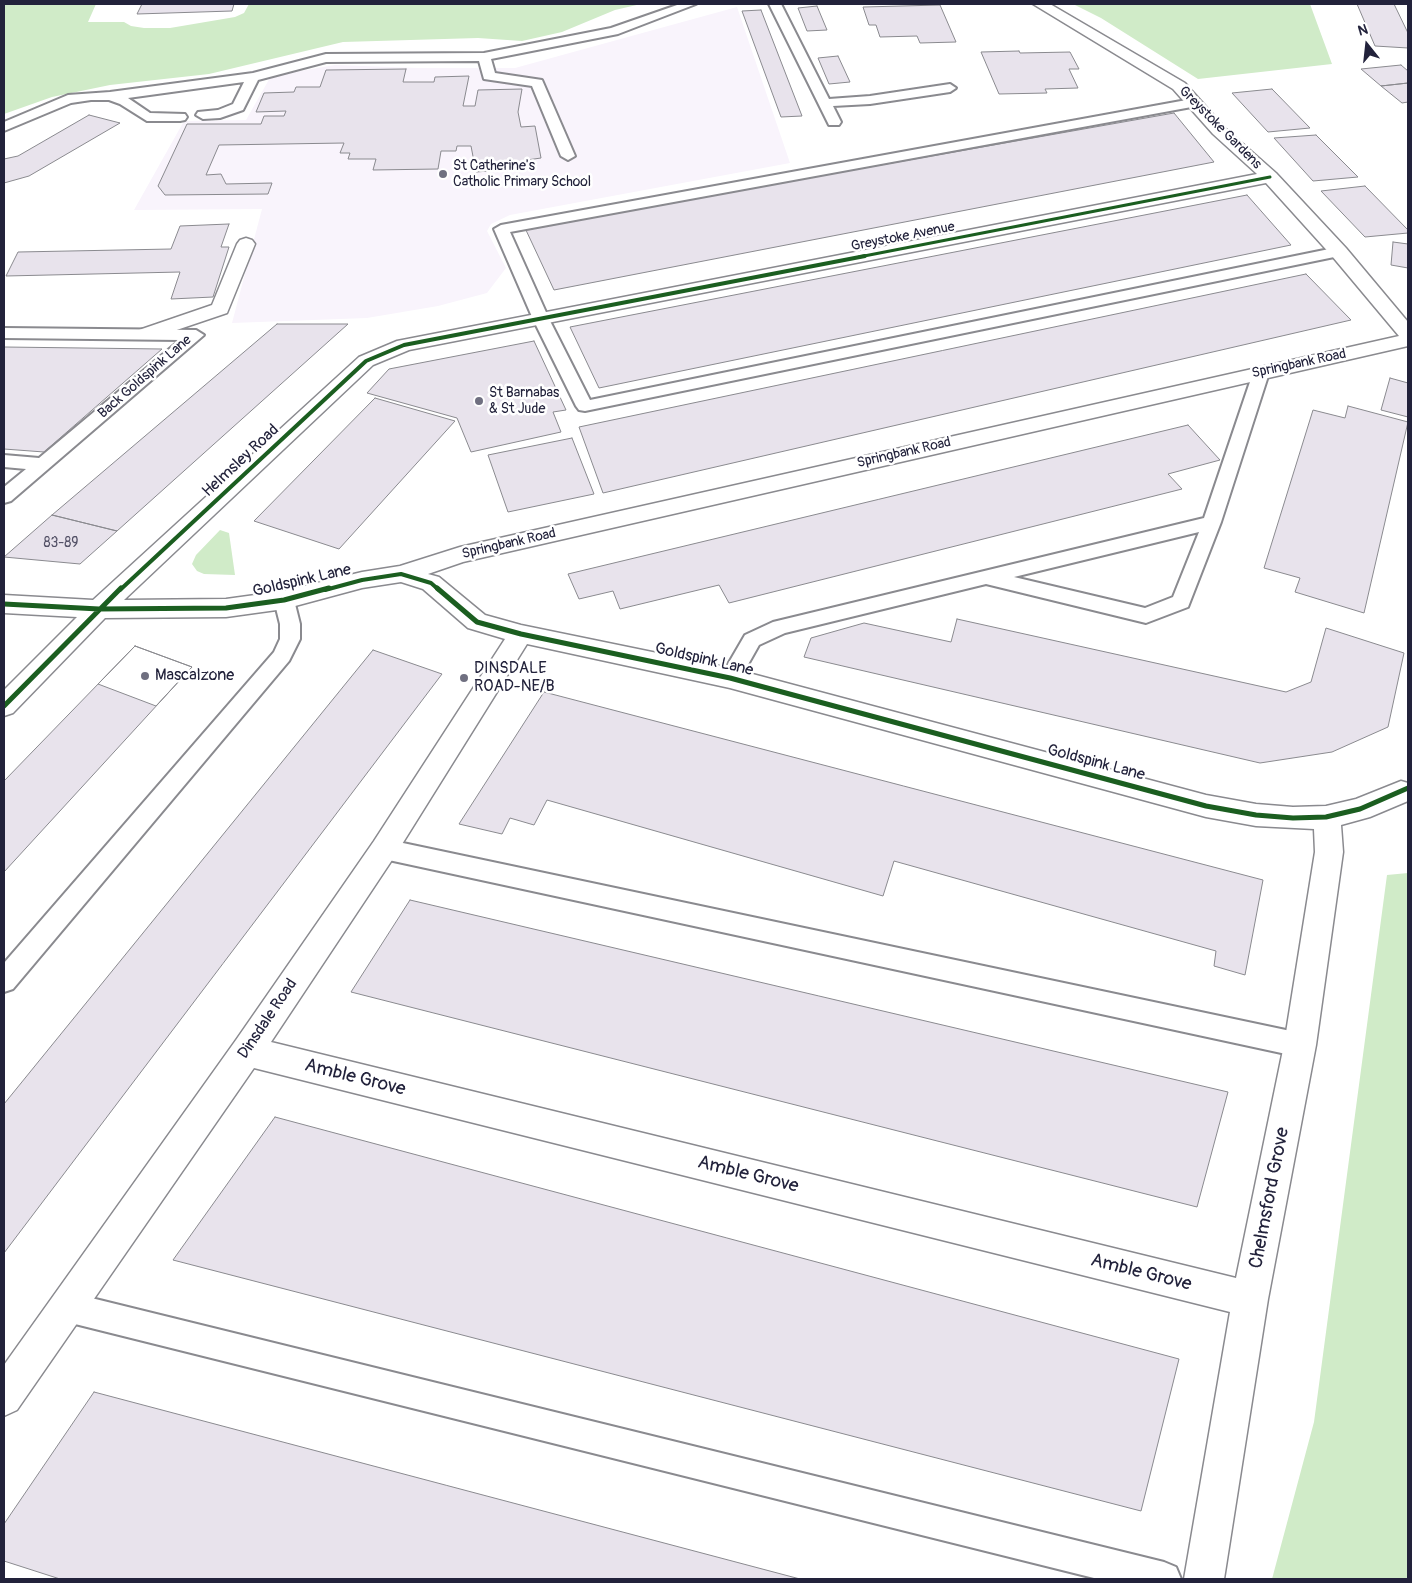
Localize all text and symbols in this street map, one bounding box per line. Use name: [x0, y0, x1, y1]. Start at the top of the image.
north arrow: [1342, 20, 1392, 70]
text: N: [1356, 21, 1370, 40]
street label: Greystoke Gardens: [1175, 83, 1265, 173]
place label: St Catherine's Catholic Primary School: [453, 158, 591, 190]
marker: St Catherine's Catholic Primary School: [437, 168, 449, 180]
street label: Greystoke Avenue: [850, 219, 956, 255]
street label: Back Goldspink Lane: [95, 332, 195, 422]
street label: Springbank Road: [1250, 346, 1348, 382]
place label: St Barnabas & St Jude: [489, 385, 559, 418]
marker: St Barnabas & St Jude: [473, 395, 485, 407]
street label: Helmsley Road: [199, 421, 283, 501]
street label: Springbank Road: [855, 434, 953, 472]
street label: Springbank Road: [460, 525, 558, 563]
house number: 83-89: [43, 535, 79, 551]
street label: Goldspink Lane: [251, 560, 353, 602]
street label: Goldspink Lane: [653, 639, 755, 681]
place label: DINSDALE ROAD-NE/B: [474, 659, 555, 697]
place label: Mascalzone: [155, 666, 234, 686]
marker: Mascalzone: [139, 670, 151, 682]
marker: DINSDALE ROAD-NE/B: [458, 672, 470, 684]
street label: Goldspink Lane: [1045, 741, 1147, 785]
street label: Dinsdale Road: [234, 975, 302, 1063]
street label: Amble Grove: [302, 1054, 408, 1102]
street label: Chelmsford Grove: [1245, 1125, 1295, 1271]
street label: Amble Grove: [695, 1151, 801, 1199]
street label: Amble Grove: [1088, 1249, 1194, 1297]

